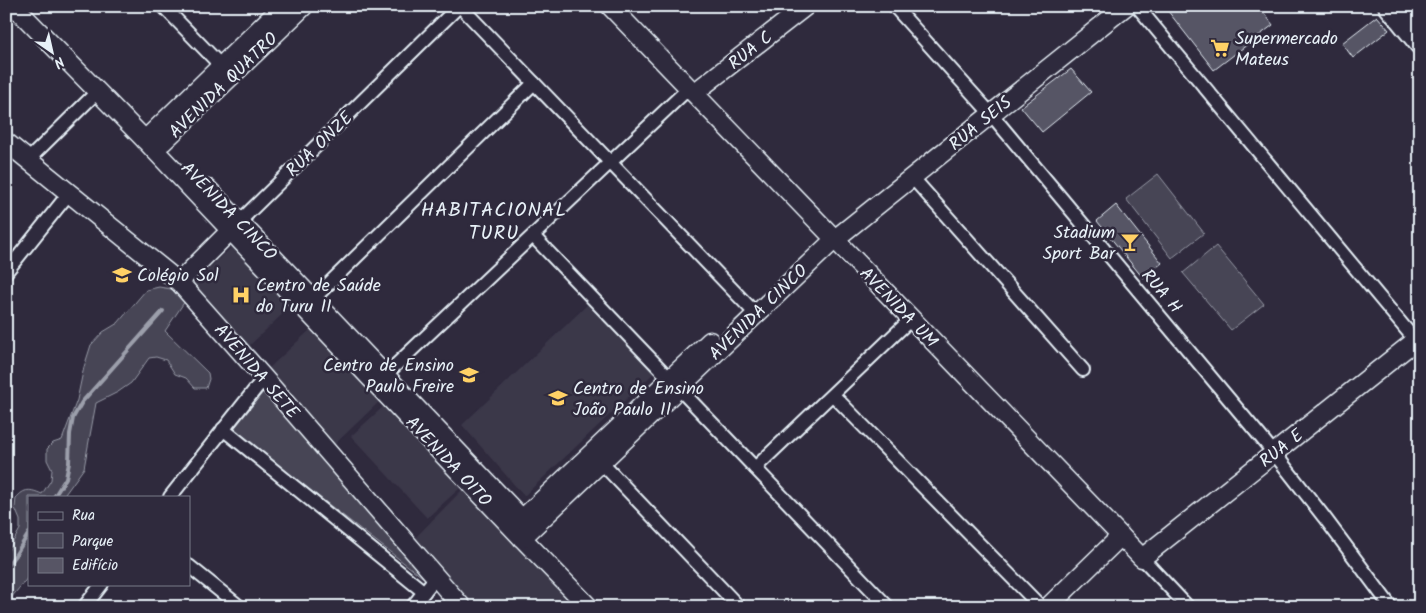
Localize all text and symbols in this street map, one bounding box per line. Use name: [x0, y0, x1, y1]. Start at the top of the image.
street label: RUA C: [722, 24, 780, 78]
place label: Supermercado Mateus: [1235, 25, 1338, 75]
street label: AVENIDA QUATRO: [163, 26, 286, 146]
north arrow: [28, 28, 78, 78]
supermarket icon: Supermercado Mateus: [1209, 37, 1231, 59]
text: N: [49, 50, 69, 74]
street label: RUA SEIS: [943, 89, 1019, 159]
street label: RUA ONZE: [280, 105, 361, 185]
street label: AVENIDA CINCO: [173, 156, 283, 268]
district label: HABITACIONAL TURU: [421, 195, 567, 250]
place label: Stadium Sport Bar: [1043, 219, 1116, 269]
bar icon: Stadium Sport Bar: [1119, 231, 1141, 253]
street label: AVENIDA CINCO: [703, 258, 815, 368]
street label: AVENIDA UM: [852, 261, 945, 356]
place label: Colégio Sol: [137, 262, 219, 291]
street label: RUA H: [1133, 263, 1189, 321]
school or university icon: Colégio Sol: [111, 264, 133, 286]
place label: Centro de Saúde do Turu II: [256, 272, 381, 322]
hospital icon: Centro de Saúde do Turu II: [230, 284, 252, 306]
street label: AVENIDA SETE: [206, 318, 306, 427]
place label: Centro de Ensino Paulo Freire: [323, 352, 454, 402]
school or university icon: Centro de Ensino Paulo Freire: [458, 364, 480, 386]
place label: Centro de Ensino João Paulo II: [573, 375, 704, 425]
school or university icon: Centro de Ensino João Paulo II: [547, 387, 569, 409]
street label: AVENIDA OITO: [398, 410, 498, 514]
street label: RUA E: [1253, 422, 1311, 476]
legend: [28, 496, 190, 586]
text: Rua: [72, 504, 95, 528]
text: Parque: [72, 530, 113, 554]
text: Edifício: [72, 554, 118, 578]

